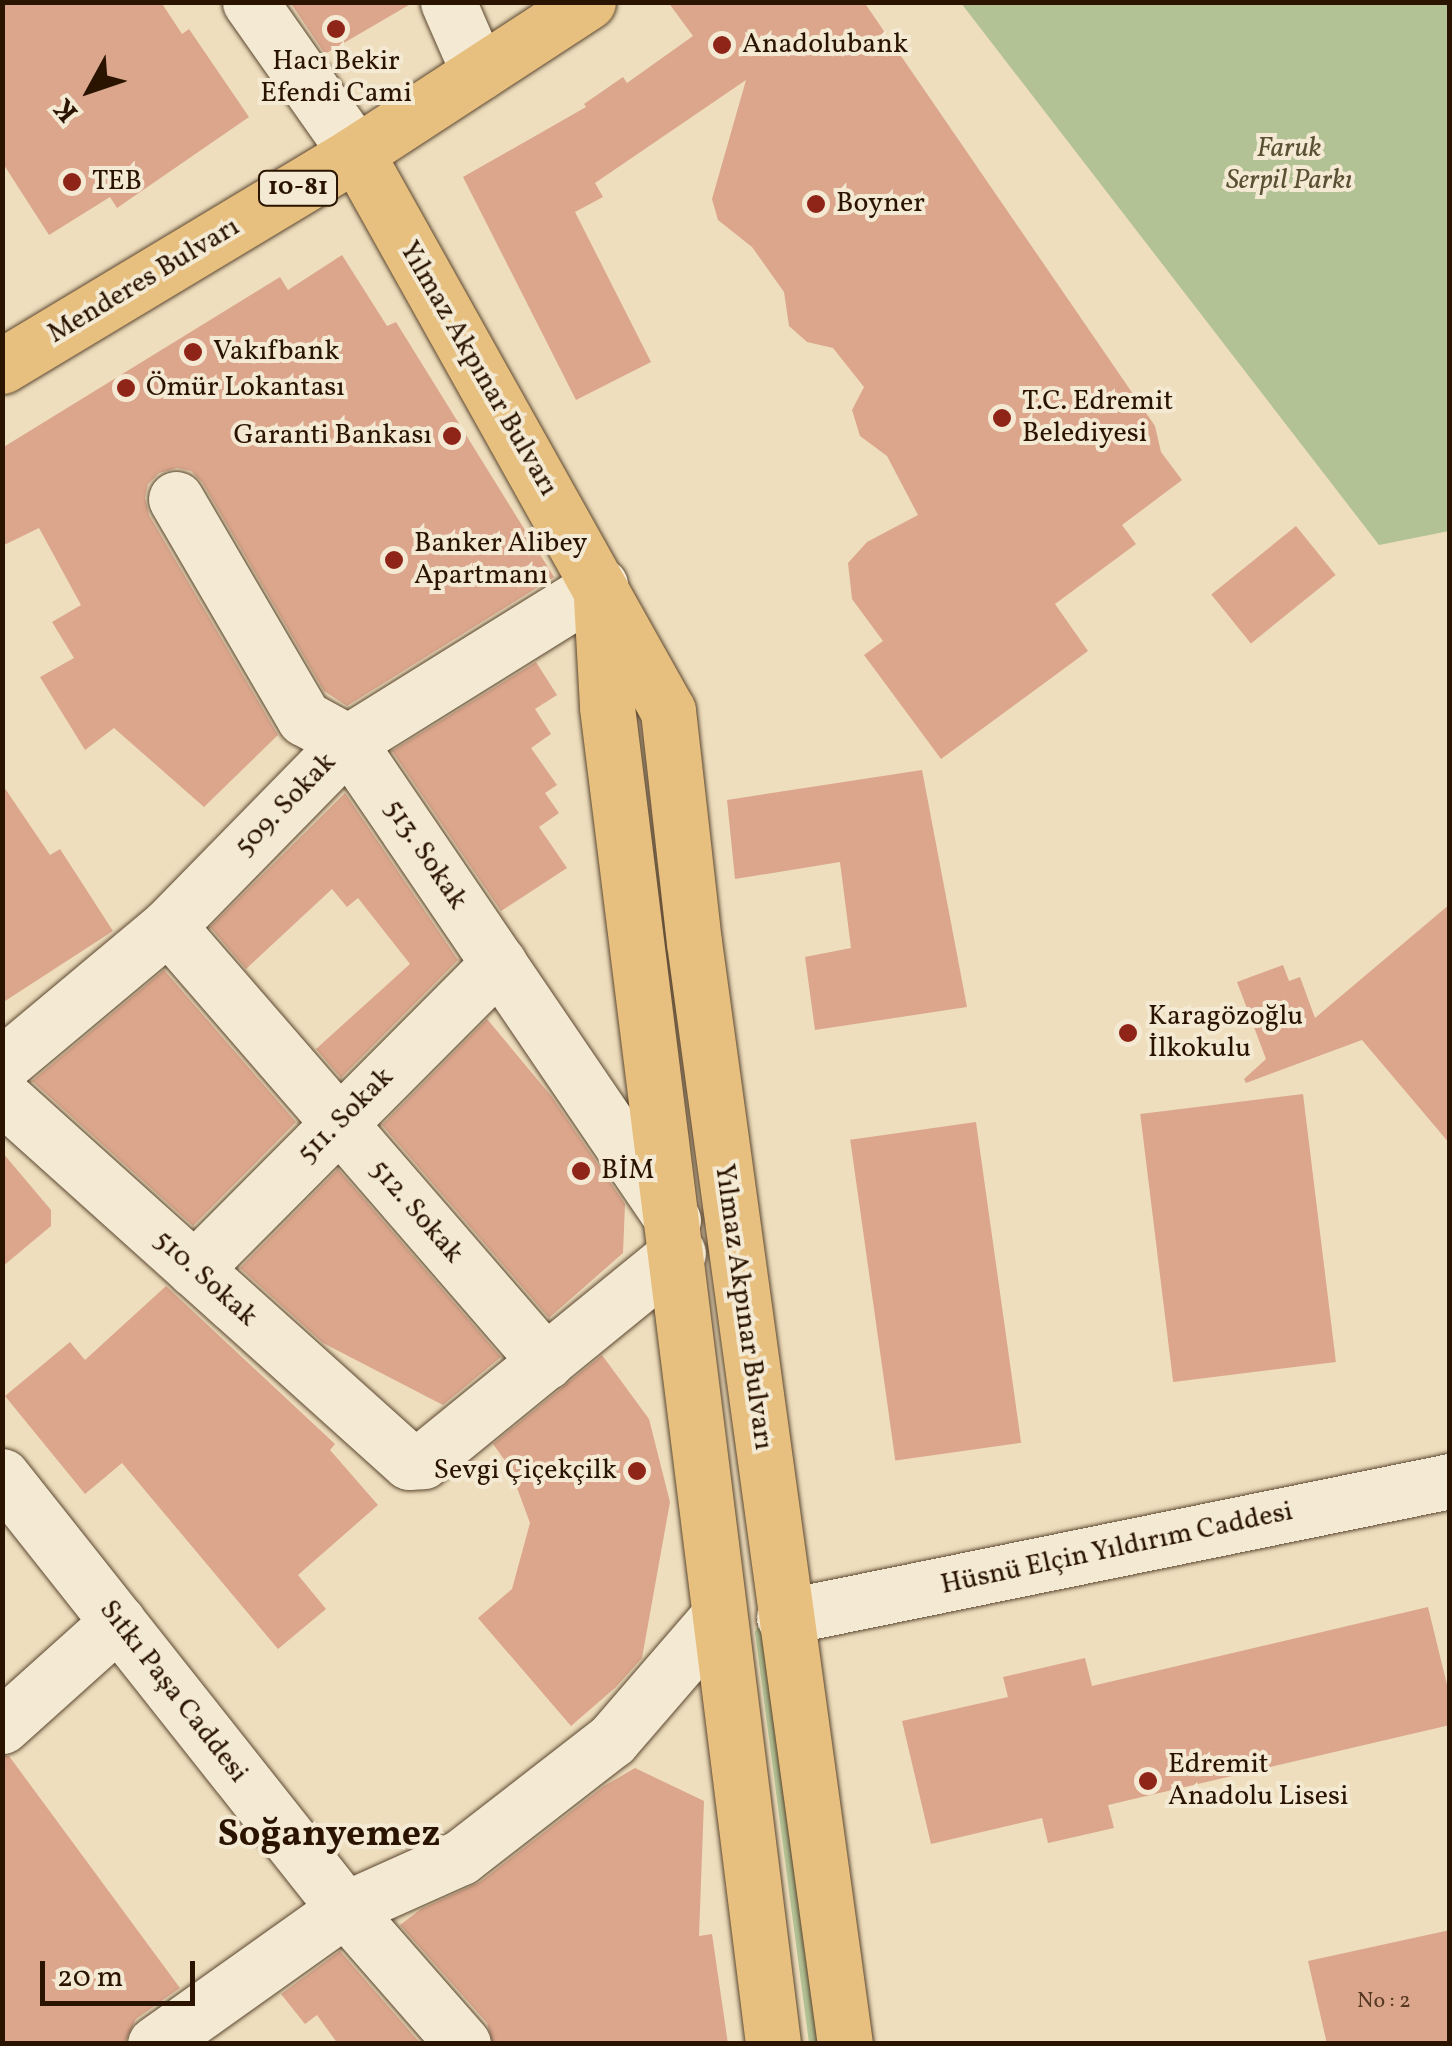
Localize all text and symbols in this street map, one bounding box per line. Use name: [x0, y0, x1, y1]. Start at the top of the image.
marker: Hacı Bekir Efendi Cami: [325, 18, 347, 40]
place label: Anadolubank: [742, 28, 908, 62]
marker: Anadolubank: [711, 34, 733, 56]
north arrow: [40, 40, 140, 140]
place label: Hacı Bekir Efendi Cami: [260, 45, 412, 111]
text: K: [45, 89, 88, 130]
park label: Faruk Serpil Parkı: [1226, 132, 1352, 198]
place label: TEB: [92, 165, 142, 199]
road number: 10-81: [258, 168, 338, 208]
marker: TEB: [61, 171, 83, 193]
place label: Boyner: [836, 187, 925, 221]
marker: Boyner: [805, 193, 827, 215]
street label: Menderes Bulvarı: [42, 211, 246, 351]
street label: Yılmaz Akpınar Bulvarı: [391, 236, 565, 502]
place label: Vakıfbank: [213, 335, 339, 369]
marker: Vakıfbank: [182, 341, 204, 363]
place label: Ömür Lokantası: [146, 371, 345, 405]
marker: Ömür Lokantası: [115, 377, 137, 399]
place label: T.C. Edremit Belediyesi: [1022, 385, 1173, 451]
marker: T.C. Edremit Belediyesi: [991, 407, 1013, 429]
place label: Garanti Bankası: [234, 419, 432, 453]
marker: Garanti Bankası: [441, 425, 463, 447]
place label: Banker Alibey Apartmanı: [414, 527, 588, 593]
marker: Banker Alibey Apartmanı: [383, 549, 405, 571]
street label: 509. Sokak: [228, 746, 344, 864]
street label: 513. Sokak: [376, 794, 474, 916]
place label: Karagözoğlu İlkokulu: [1148, 1000, 1303, 1066]
marker: Karagözoğlu İlkokulu: [1117, 1022, 1139, 1044]
street label: 511. Sokak: [291, 1061, 401, 1171]
street label: 512. Sokak: [362, 1153, 470, 1271]
place label: BİM: [601, 1154, 654, 1188]
marker: BİM: [570, 1160, 592, 1182]
street label: Yılmaz Akpınar Bulvarı: [706, 1162, 780, 1452]
street label: 510. Sokak: [146, 1224, 264, 1334]
place label: Sevgi Çiçekçilk: [434, 1454, 617, 1488]
marker: Sevgi Çiçekçilk: [626, 1460, 648, 1482]
street label: Hüsnü Elçin Yıldırım Caddesi: [937, 1495, 1297, 1603]
street label: Sıtkı Paşa Caddesi: [91, 1594, 255, 1790]
place label: Edremit Anadolu Lisesi: [1168, 1748, 1348, 1814]
marker: Edremit Anadolu Lisesi: [1137, 1770, 1159, 1792]
district label: Soğanyemez: [218, 1813, 440, 1859]
scale bar: [45, 1941, 200, 2003]
text: 20 m: [57, 1957, 123, 1999]
house number: No : 2: [1357, 1989, 1411, 2015]

